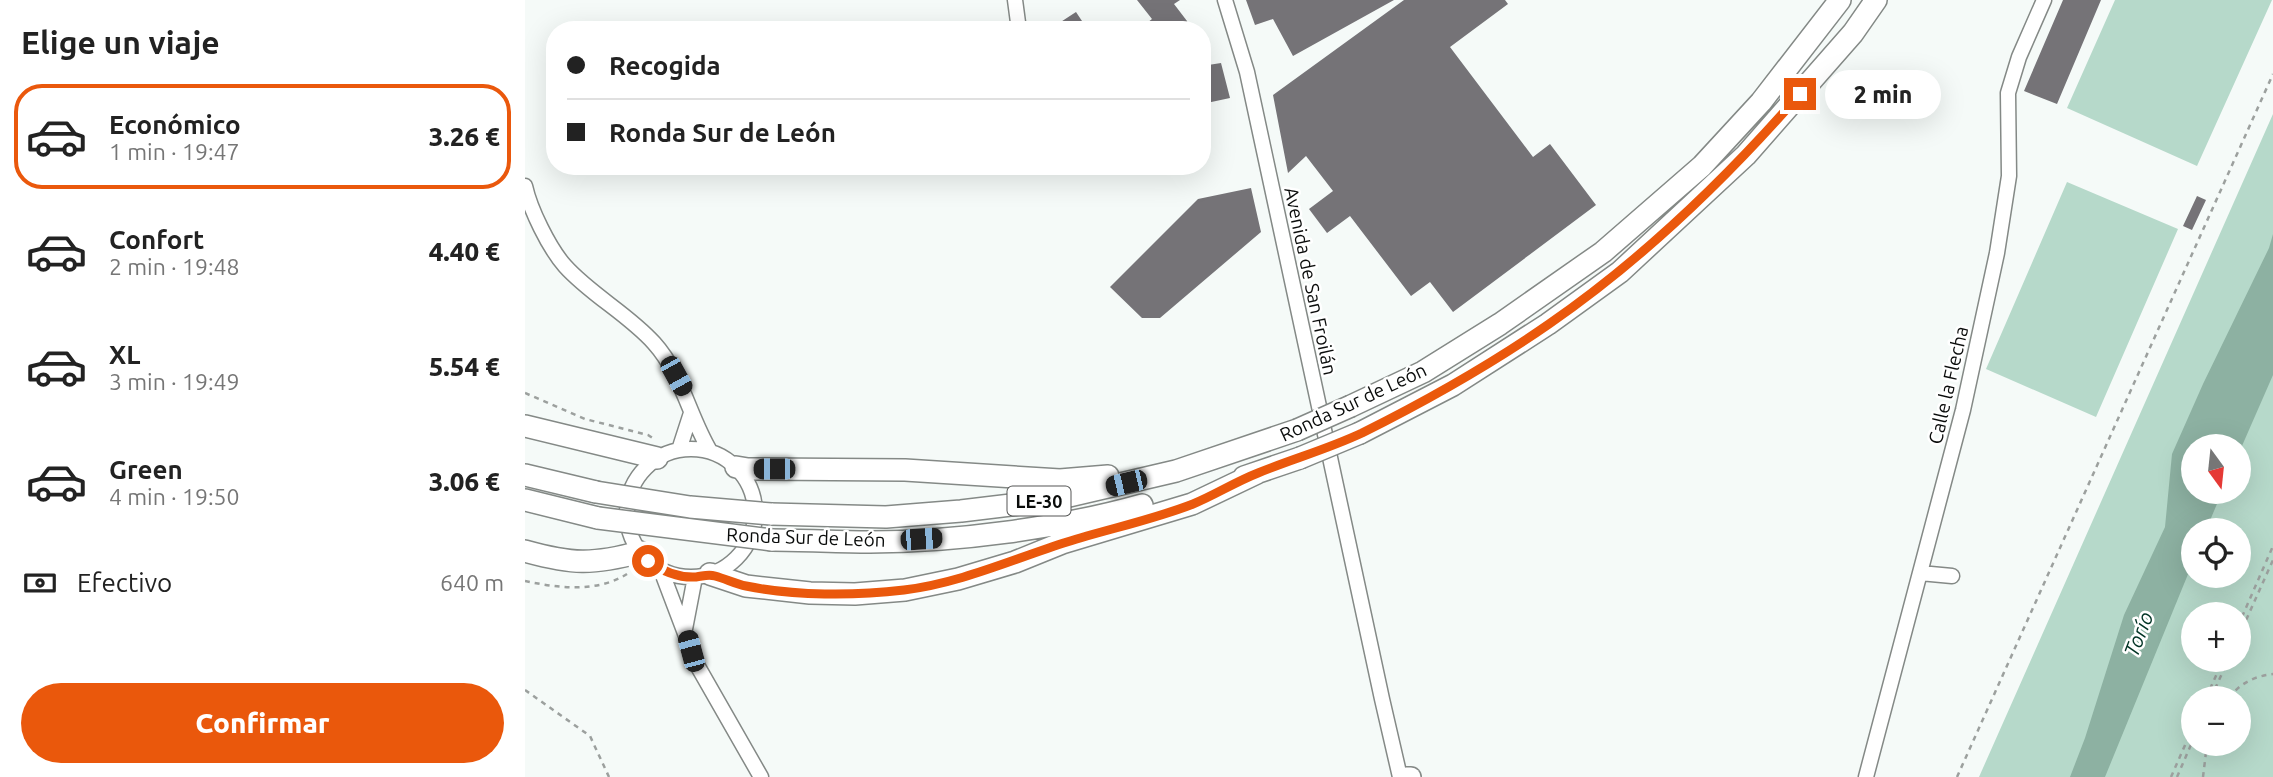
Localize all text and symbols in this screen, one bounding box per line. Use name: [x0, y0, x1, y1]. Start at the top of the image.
text: Elige un viaje: [21, 24, 220, 60]
text: Recogida: [609, 51, 721, 80]
callout: 2 min: [1825, 70, 1940, 119]
route end: [1784, 78, 1816, 110]
text: 2 min: [1854, 82, 1912, 107]
icon: car: [25, 105, 88, 168]
text: Económico: [109, 110, 241, 139]
text: Ronda Sur de León: [609, 118, 836, 147]
text: 3.26 €: [429, 122, 500, 151]
text: 1 min · 19:47: [109, 139, 240, 164]
street label: Avenida de San Froilán: [1280, 185, 1342, 377]
icon: car: [25, 220, 88, 283]
text: Confort: [109, 225, 204, 254]
text: 4.40 €: [429, 237, 500, 266]
text: 2 min · 19:48: [109, 254, 240, 279]
street label: Calle la Flecha: [1924, 324, 1972, 446]
icon: car: [25, 335, 88, 398]
text: XL: [109, 340, 140, 369]
text: 5.54 €: [429, 352, 500, 381]
car: [657, 353, 696, 399]
street label: Ronda Sur de León: [1276, 358, 1430, 446]
text: 3 min · 19:49: [109, 369, 240, 394]
north arrow: [2181, 434, 2251, 504]
map controls: [2181, 434, 2251, 756]
icon: car: [25, 450, 88, 513]
text: Green: [109, 455, 183, 484]
car: [754, 459, 796, 480]
text: 3.06 €: [429, 467, 500, 496]
car: [1104, 468, 1149, 498]
text: 4 min · 19:50: [109, 484, 240, 509]
road number: LE-30: [1007, 486, 1071, 516]
button: locate: [2181, 518, 2251, 588]
street label: Ronda Sur de León: [726, 523, 886, 551]
car: [900, 527, 943, 551]
route start: [632, 545, 664, 577]
icon: cash: [21, 564, 59, 602]
text: Efectivo: [77, 568, 172, 597]
text: 640 m: [440, 570, 504, 595]
button: +: [2181, 602, 2251, 672]
water label: Torío: [2119, 608, 2157, 660]
car: [676, 628, 707, 674]
button: Confirmar: [21, 683, 504, 763]
button: −: [2181, 686, 2251, 756]

